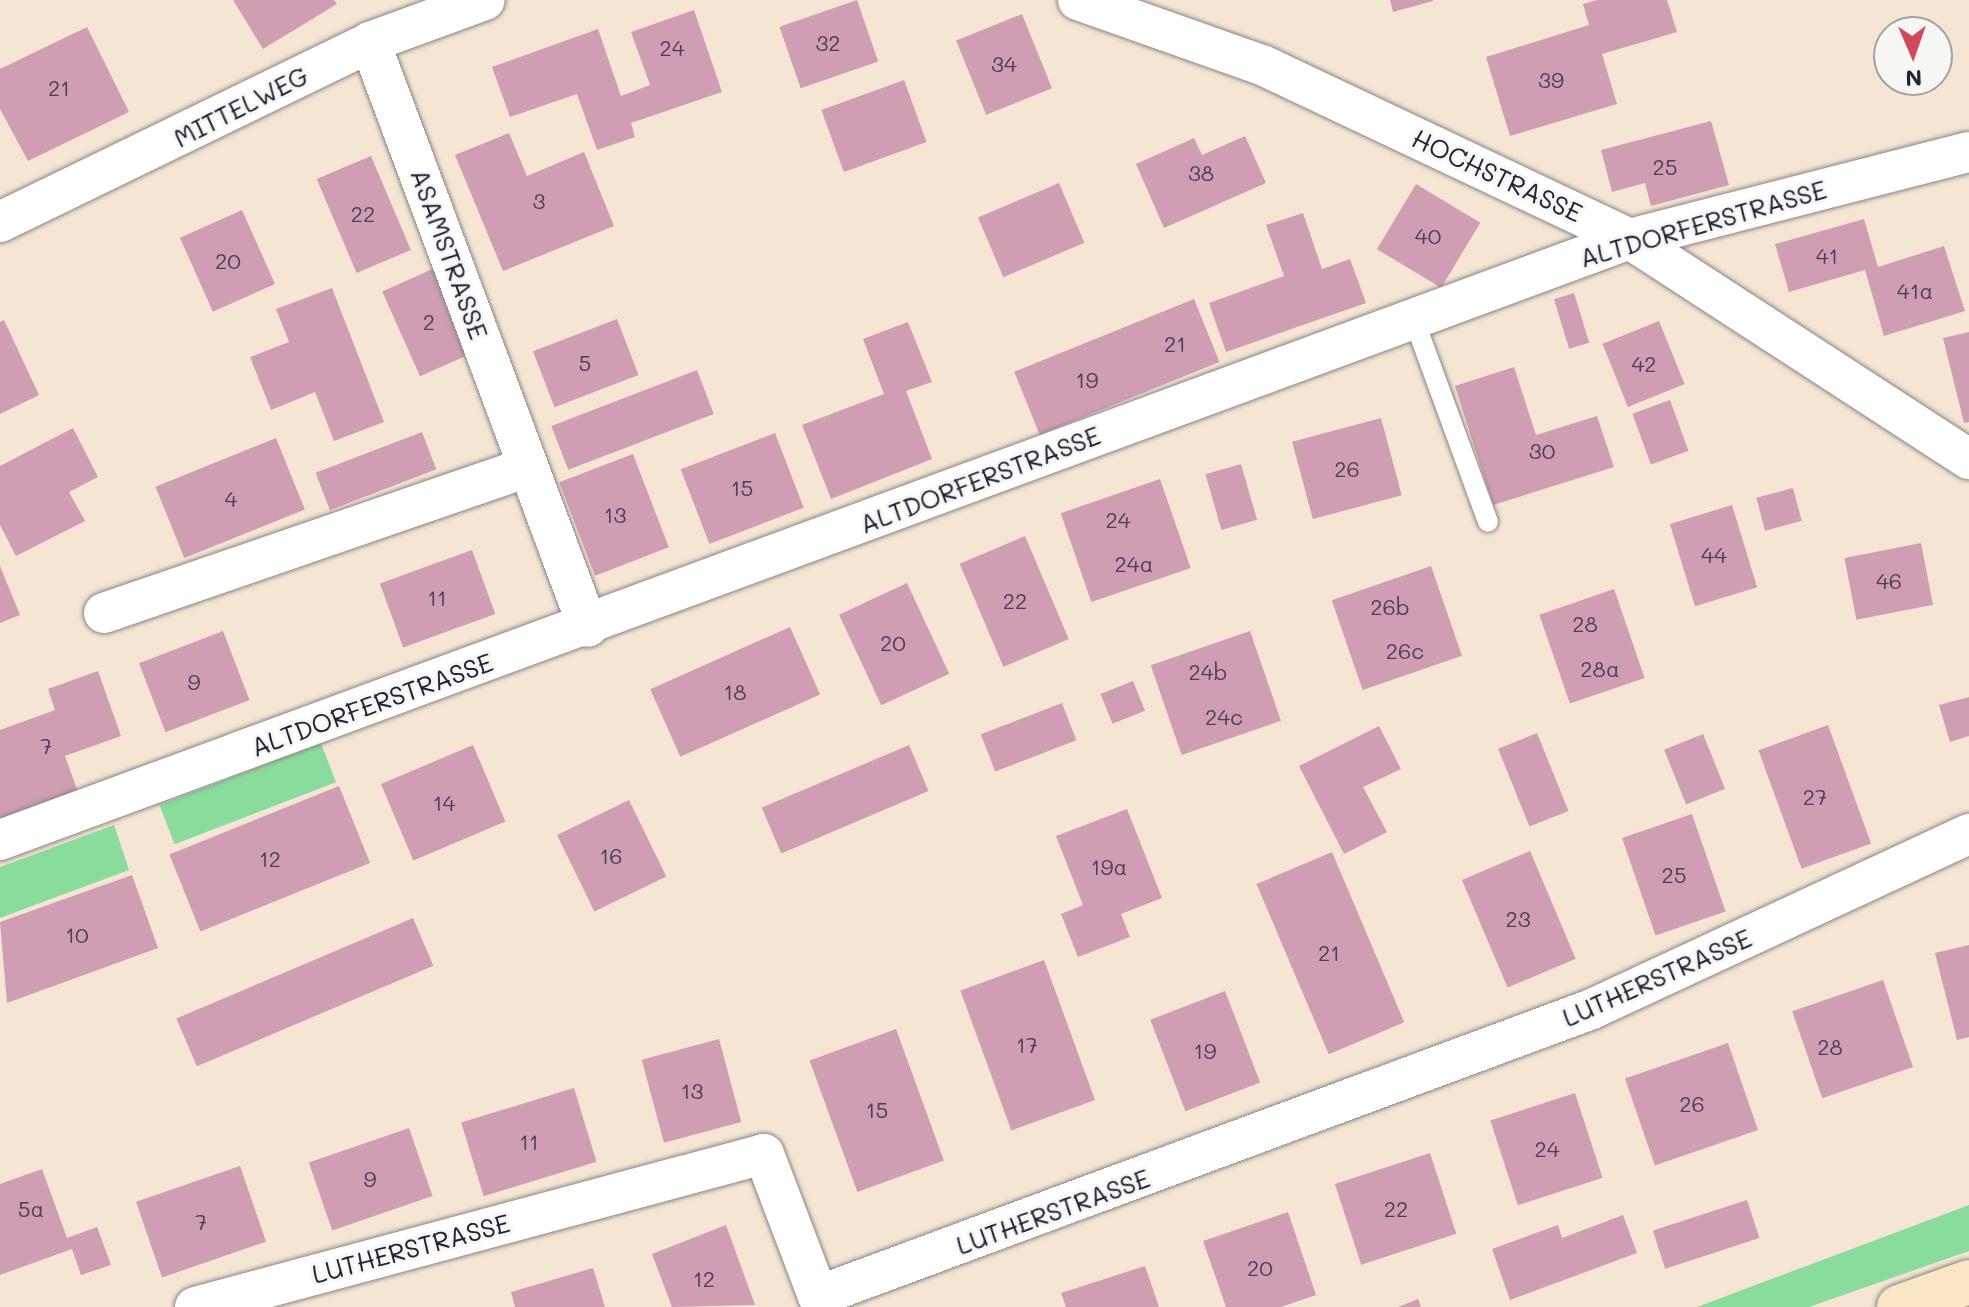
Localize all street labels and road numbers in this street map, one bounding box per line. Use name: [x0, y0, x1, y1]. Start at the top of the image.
street label: MITTELWEG: [169, 60, 313, 154]
street label: HOCHSTRASSE: [1407, 123, 1587, 229]
street label: ASAMSTRASSE: [404, 164, 494, 344]
street label: ALTDORFERSTRASSE: [1576, 174, 1830, 274]
street label: ALTDORFERSTRASSE: [855, 420, 1105, 540]
street label: ALTDORFERSTRASSE: [247, 647, 497, 763]
street label: LUTHERSTRASSE: [1558, 922, 1756, 1034]
street label: LUTHERSTRASSE: [952, 1163, 1154, 1261]
street label: LUTHERSTRASSE: [309, 1208, 513, 1290]

